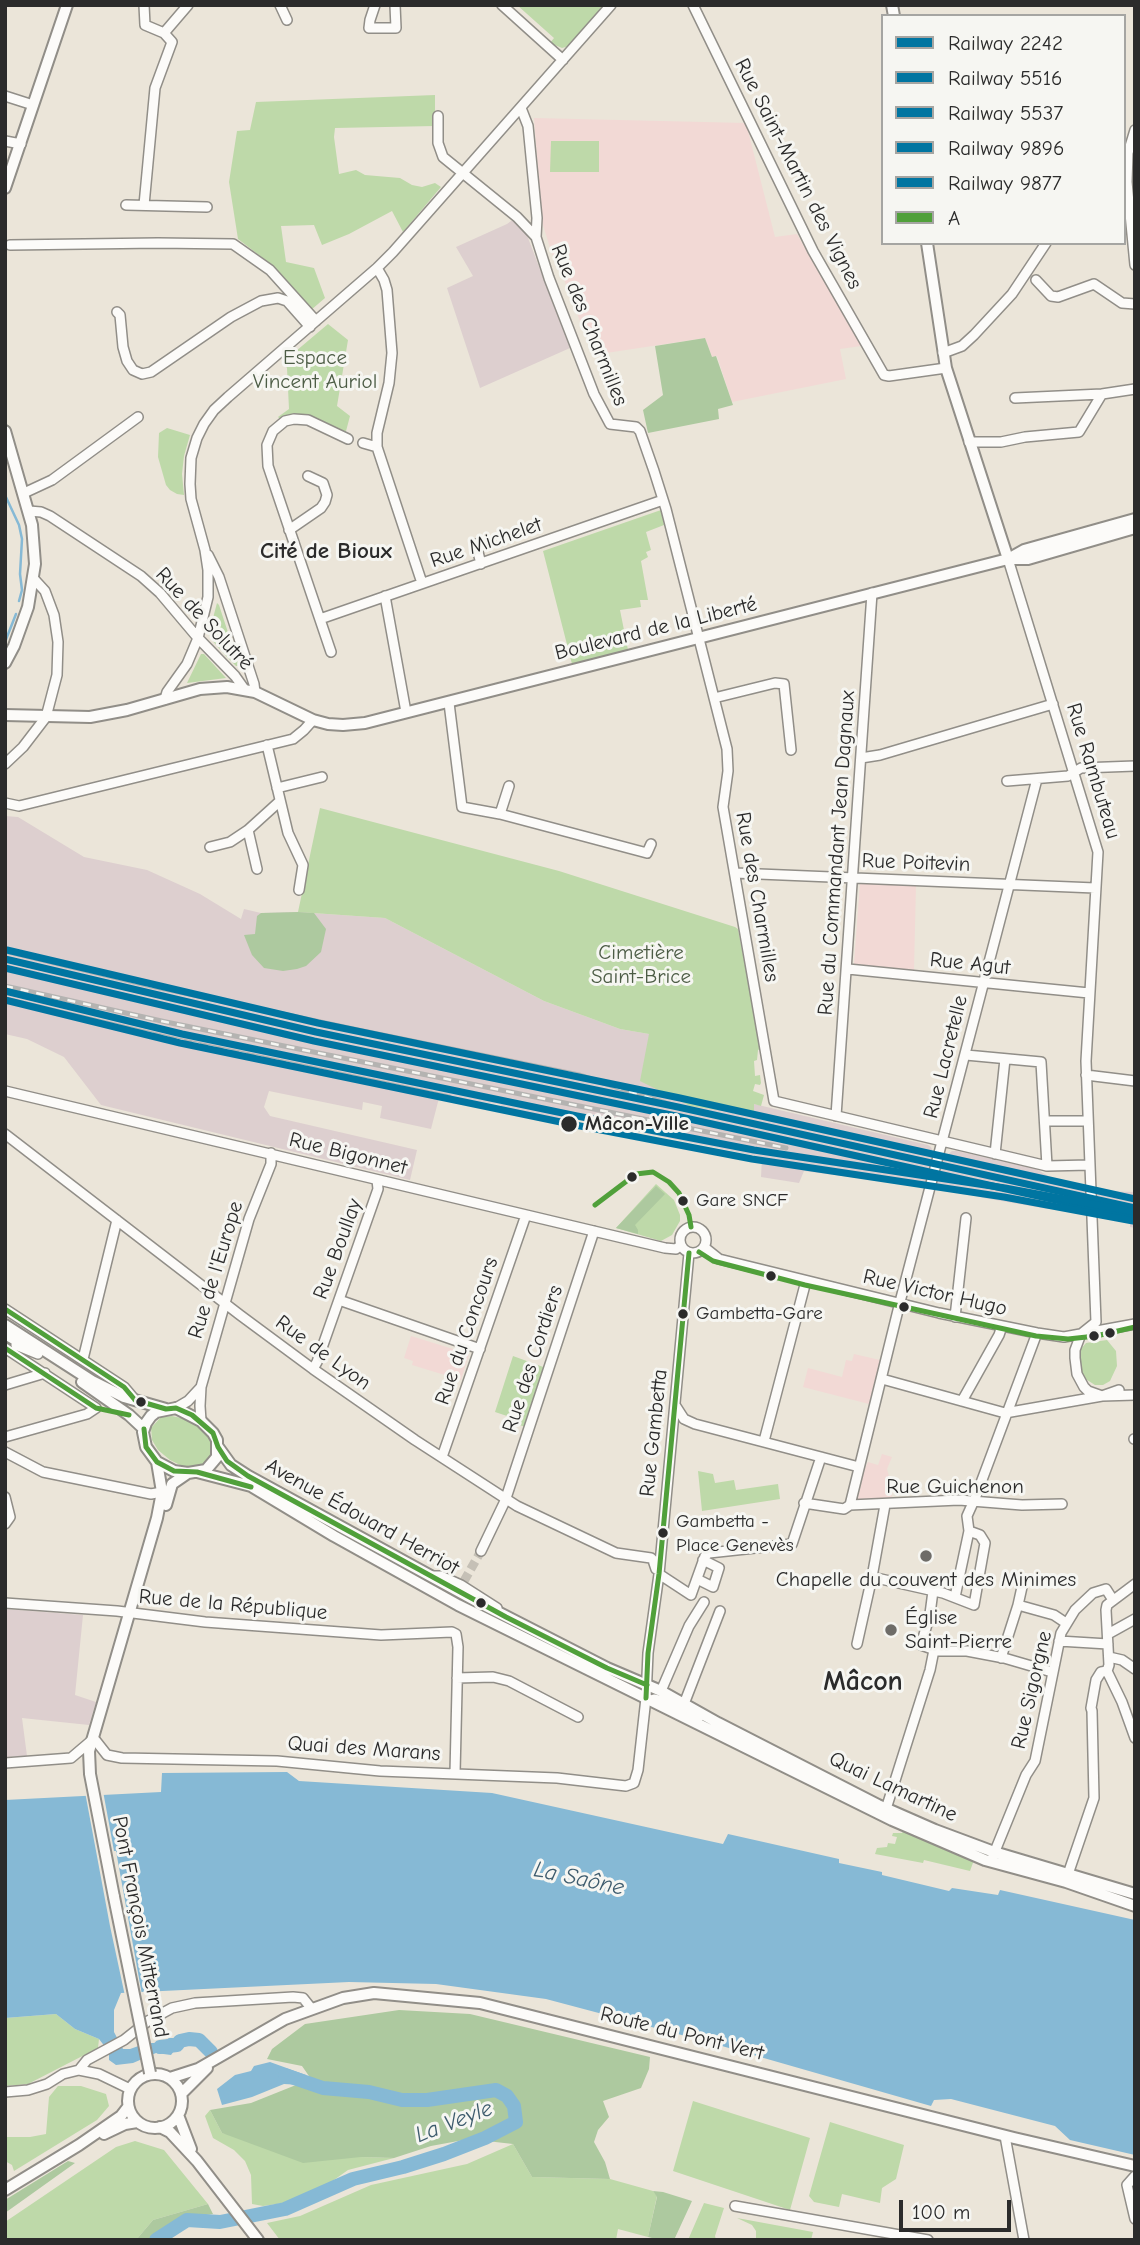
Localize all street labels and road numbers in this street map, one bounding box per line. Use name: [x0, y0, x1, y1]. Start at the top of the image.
street label: Rue Saint-Martin des Vignes: [729, 54, 867, 294]
street label: Rue des Charmilles: [545, 240, 633, 410]
street label: Rue Michelet: [427, 512, 545, 574]
street label: Rue de Solutré: [150, 562, 258, 676]
street label: Boulevard de la Liberté: [552, 592, 760, 666]
street label: Rue du Commandant Jean Dagnaux: [813, 690, 861, 1016]
street label: Rue Rambuteau: [1060, 700, 1126, 842]
street label: Rue des Charmilles: [730, 810, 784, 984]
street label: Rue Poitevin: [861, 849, 971, 877]
street label: Rue Agut: [928, 947, 1012, 981]
street label: Rue Lacretelle: [919, 993, 973, 1121]
street label: Rue Bigonnet: [286, 1127, 410, 1181]
street label: Rue Boullay: [308, 1195, 368, 1303]
street label: Rue de l'Europe: [183, 1198, 249, 1342]
street label: Rue du Concours: [430, 1254, 504, 1408]
street label: Rue Victor Hugo: [861, 1264, 1009, 1322]
street label: Rue des Cordiers: [497, 1282, 569, 1436]
street label: Rue de Lyon: [270, 1310, 376, 1396]
street label: Rue Gambetta: [635, 1368, 673, 1498]
street label: Avenue Édouard Herriot: [261, 1453, 463, 1581]
street label: Rue Guichenon: [886, 1474, 1024, 1500]
street label: Rue de la République: [138, 1584, 328, 1626]
street label: Rue Sigorgne: [1006, 1629, 1058, 1751]
street label: Quai des Marans: [287, 1731, 441, 1767]
street label: Quai Lamartine: [825, 1746, 961, 1828]
street label: Pont François Mitterrand: [106, 1814, 174, 2040]
street label: Route du Pont Vert: [598, 2002, 766, 2066]

